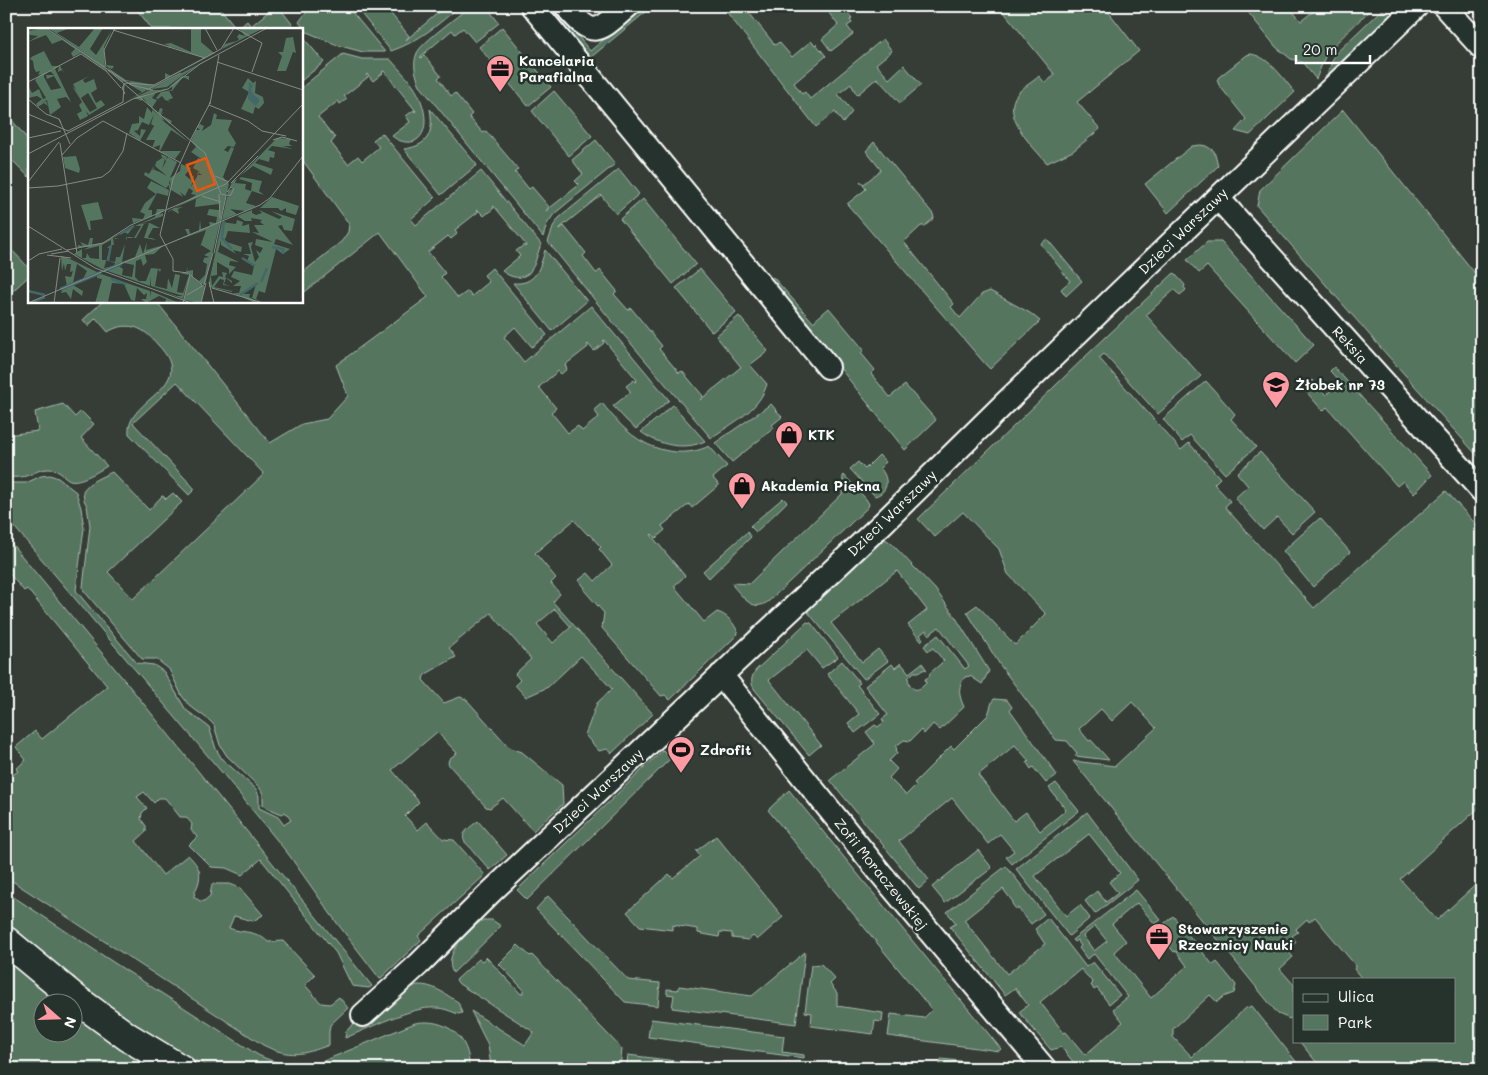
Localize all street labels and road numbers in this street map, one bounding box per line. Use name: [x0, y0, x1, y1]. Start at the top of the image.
street label: Dzieci Warszawy: [1134, 183, 1231, 278]
street label: Reksia: [1328, 322, 1372, 368]
street label: Dzieci Warszawy: [843, 465, 940, 560]
street label: Dzieci Warszawy: [548, 744, 647, 837]
street label: Zofii Moraczewskiej: [830, 814, 932, 934]

